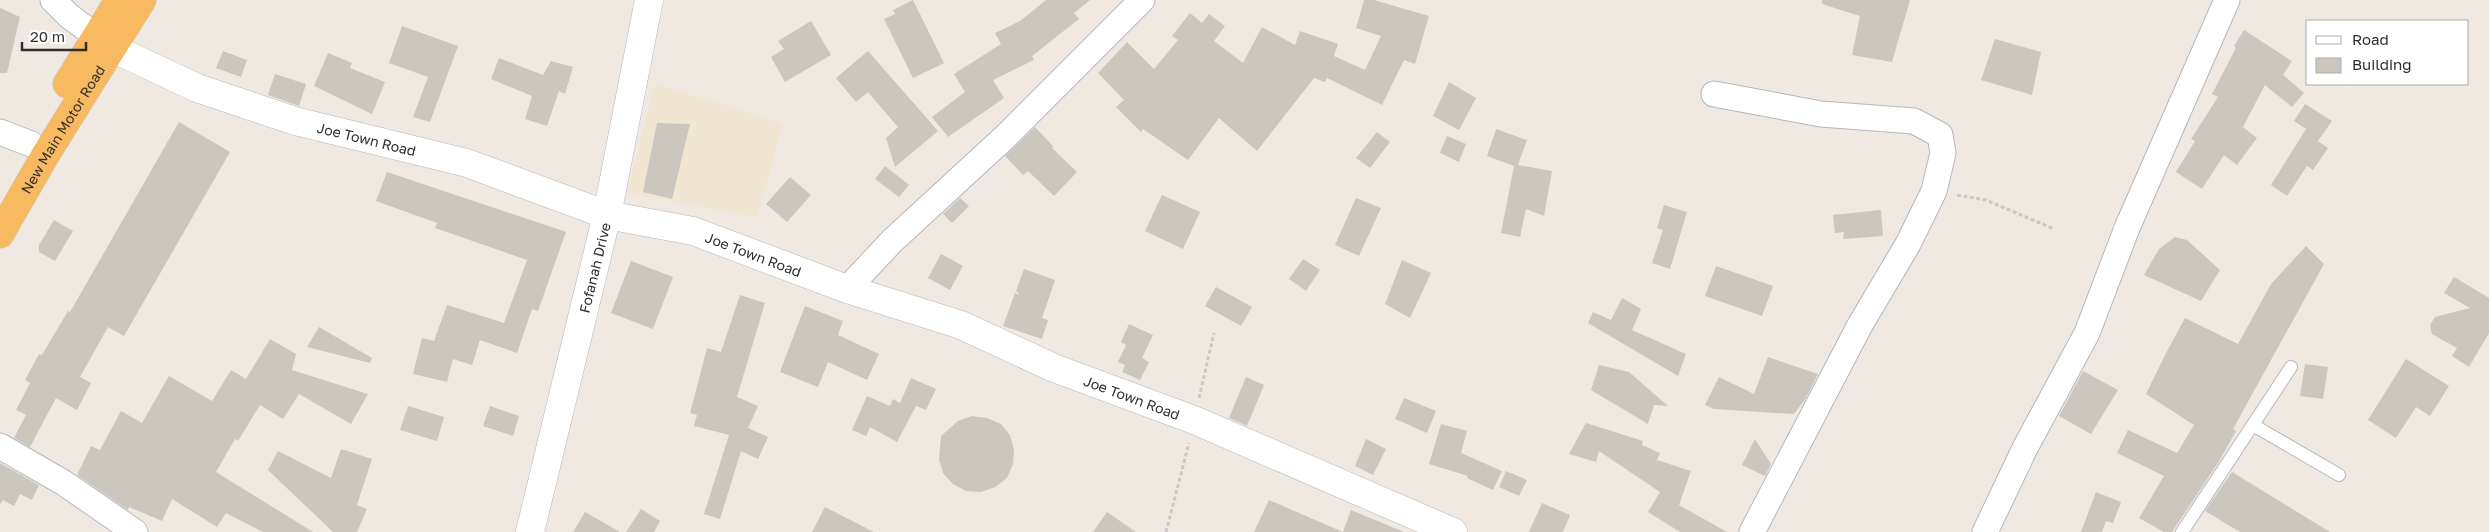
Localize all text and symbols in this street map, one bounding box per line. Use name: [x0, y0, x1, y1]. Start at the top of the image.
scale bar: [22, 20, 86, 52]
legend: [2306, 20, 2469, 85]
text: 20 m: [30, 27, 65, 45]
text: Road: [2352, 30, 2389, 48]
text: Building: [2352, 55, 2412, 73]
street label: New Main Motor Road: [17, 62, 108, 196]
street label: Joe Town Road: [315, 118, 418, 159]
street label: Fofanah Drive: [575, 221, 613, 315]
street label: Joe Town Road: [703, 228, 804, 280]
street label: Joe Town Road: [1082, 371, 1182, 423]

